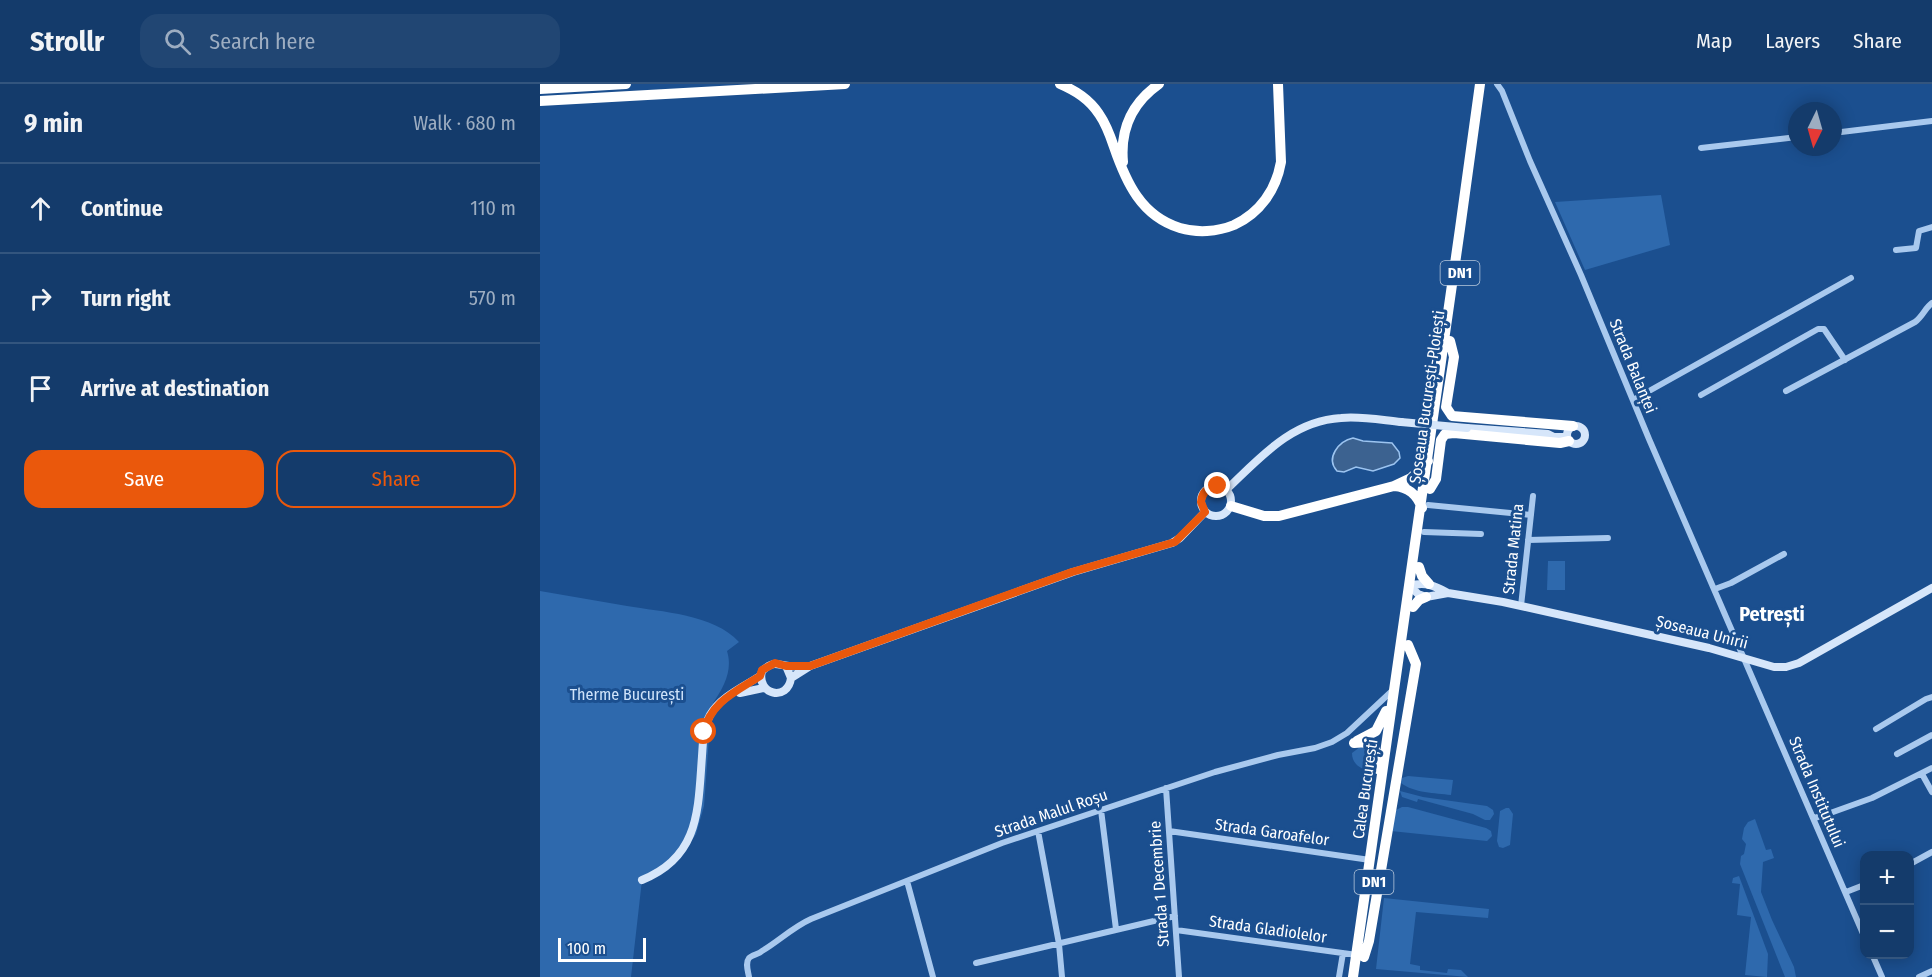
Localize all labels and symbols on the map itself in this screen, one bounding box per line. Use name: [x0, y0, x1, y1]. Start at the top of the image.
north arrow: [1788, 102, 1842, 156]
road number: DN1: [1440, 261, 1480, 285]
street label: Șoseaua București-Ploiești: [1405, 309, 1450, 485]
street label: Strada Balanței: [1605, 316, 1661, 416]
route end: [1204, 472, 1230, 498]
street label: Strada Matina: [1499, 503, 1527, 595]
district label: Petrești: [1739, 602, 1805, 628]
street label: Șoseaua Unirii: [1654, 611, 1750, 654]
park label: Therme București: [570, 685, 684, 705]
route start: [690, 718, 716, 744]
street label: Strada Institutului: [1785, 734, 1849, 850]
street label: Calea București: [1349, 738, 1382, 840]
street label: Strada Malul Roșu: [992, 785, 1110, 842]
street label: Strada Garoafelor: [1214, 815, 1331, 849]
street label: Strada 1 Decembrie: [1145, 820, 1173, 948]
road number: DN1: [1354, 870, 1394, 894]
street label: Strada Gladiolelor: [1208, 911, 1328, 947]
scale bar: [558, 935, 646, 962]

